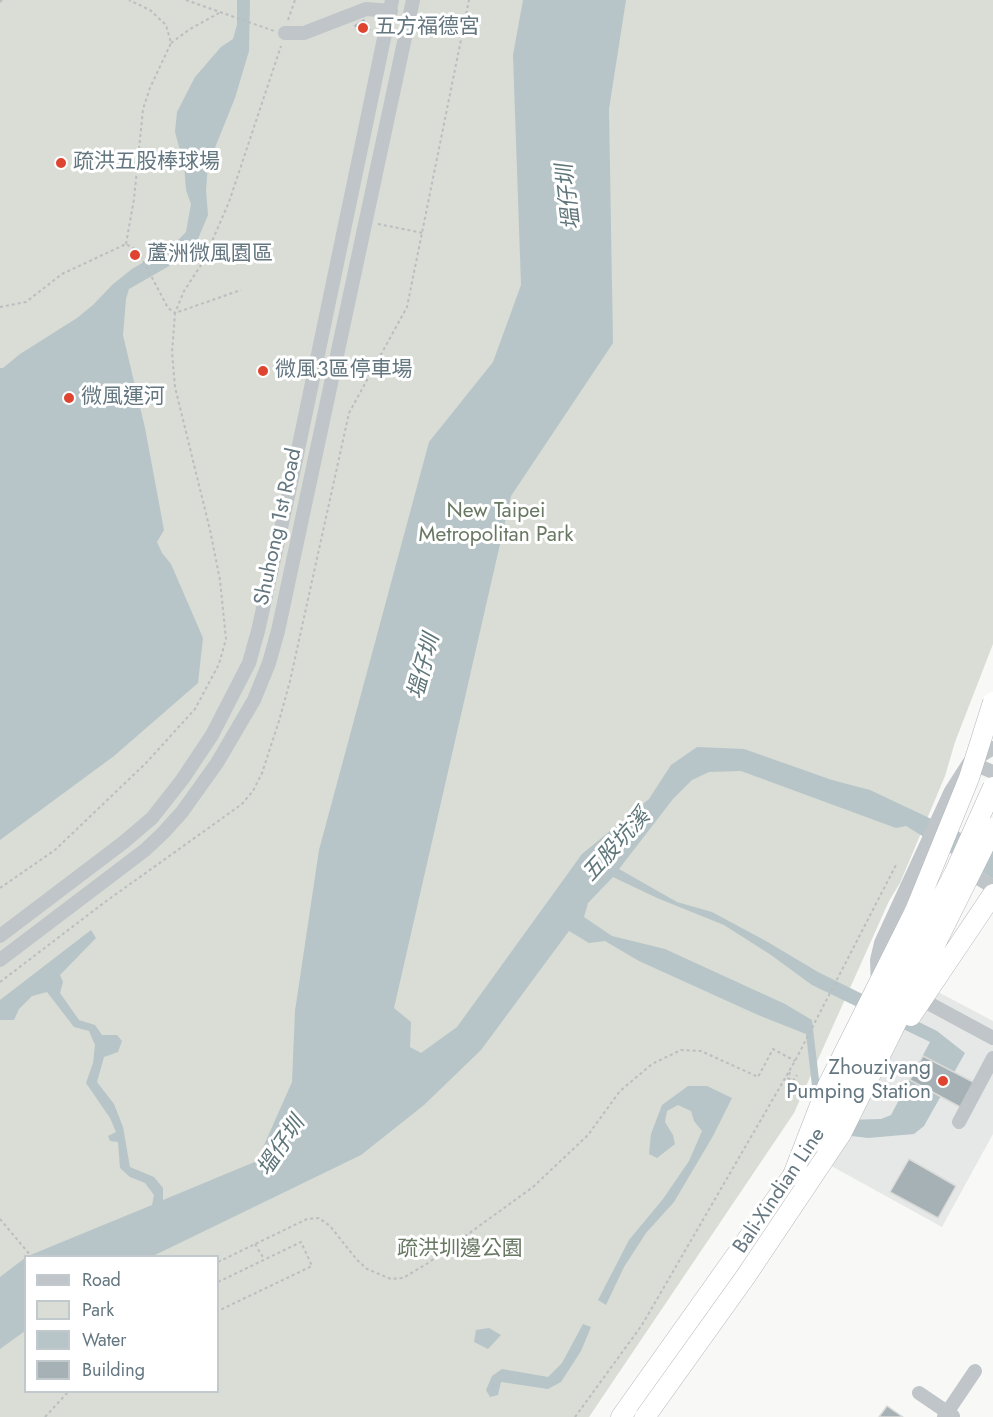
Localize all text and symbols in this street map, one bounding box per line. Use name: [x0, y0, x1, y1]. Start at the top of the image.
place label: 五方福德宮: [375, 15, 480, 41]
marker: 五方福德宮: [356, 21, 370, 35]
place label: 疏洪五股棒球場: [73, 150, 220, 176]
marker: 疏洪五股棒球場: [54, 156, 68, 170]
water label: 塭仔圳: [553, 163, 587, 231]
place label: 蘆洲微風園區: [147, 242, 273, 268]
marker: 蘆洲微風園區: [128, 248, 142, 262]
place label: 微風3區停車場: [275, 358, 412, 384]
marker: 微風3區停車場: [256, 364, 270, 378]
place label: 微風運河: [81, 385, 165, 411]
marker: 微風運河: [62, 391, 76, 405]
street label: Shuhong 1st Road: [250, 446, 308, 608]
park label: New Taipei Metropolitan Park: [419, 499, 573, 549]
water label: 塭仔圳: [404, 632, 446, 702]
water label: 五股坑溪: [578, 804, 656, 888]
place label: Zhouziyang Pumping Station: [786, 1056, 931, 1106]
marker: Zhouziyang Pumping Station: [936, 1074, 950, 1088]
water label: 塭仔圳: [253, 1112, 311, 1182]
street label: Bali-Xindian Line: [729, 1123, 831, 1259]
park label: 疏洪圳邊公園: [397, 1237, 523, 1263]
legend: [24, 1255, 219, 1393]
text: Road: [82, 1267, 121, 1293]
text: Park: [82, 1297, 114, 1323]
text: Water: [82, 1327, 126, 1353]
text: Building: [82, 1357, 145, 1383]

